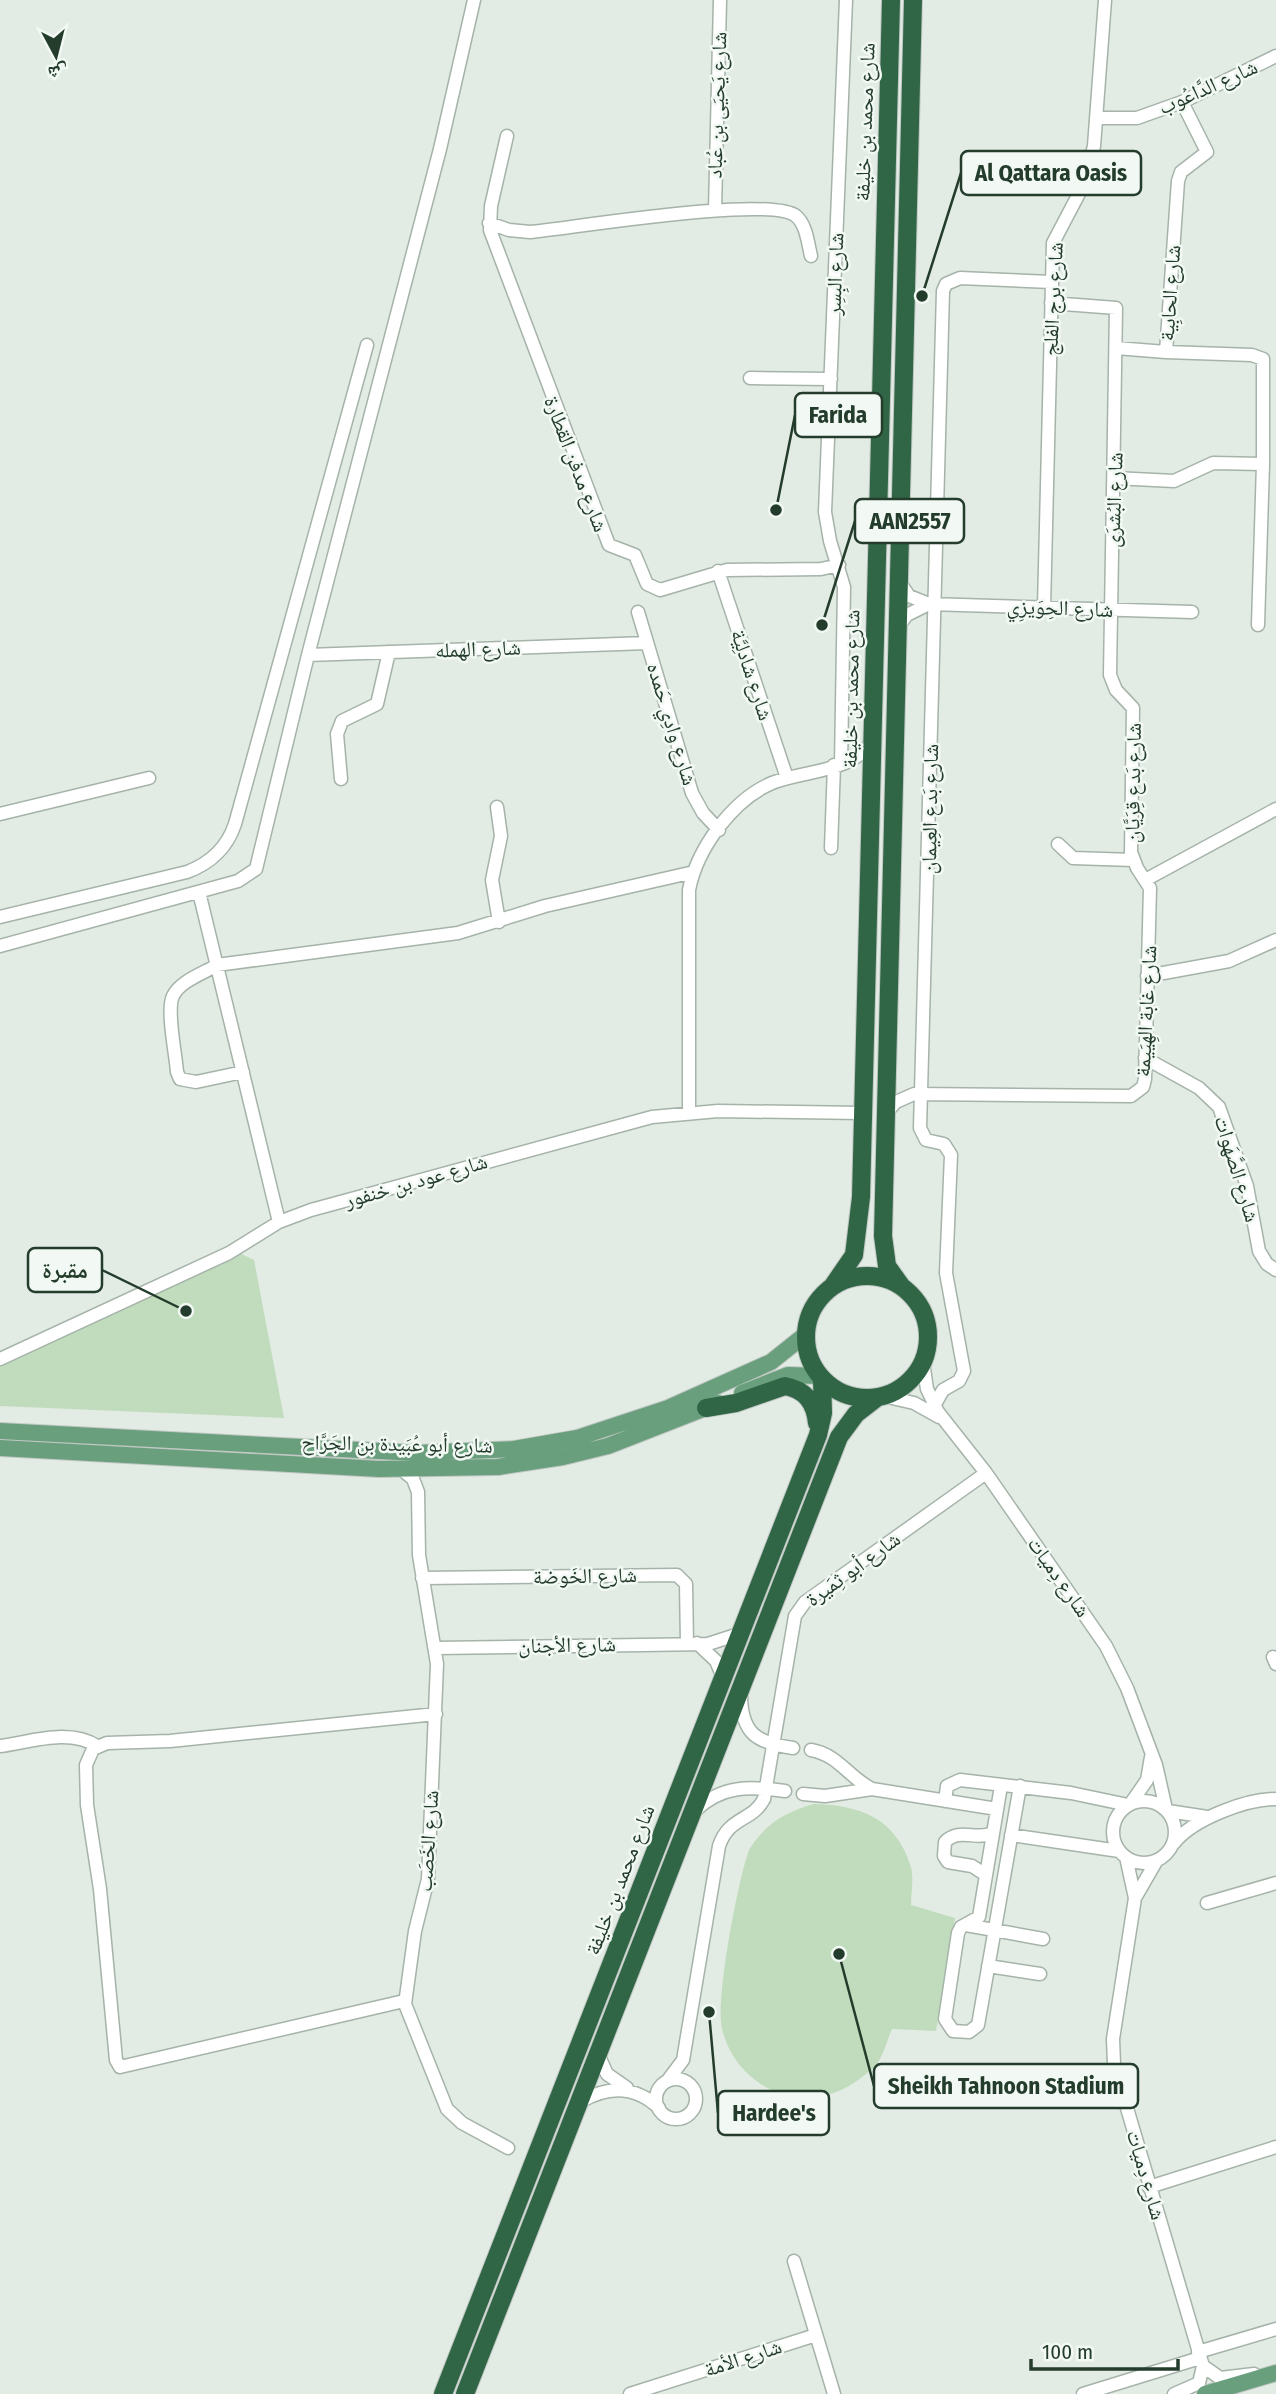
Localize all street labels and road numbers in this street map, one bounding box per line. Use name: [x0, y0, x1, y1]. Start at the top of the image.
street label: شارع يَحيَى بن عُباد: [701, 31, 733, 179]
street label: شارع محمد بن خليفة: [849, 42, 881, 202]
street label: شارع الدَّاعُوب: [1154, 54, 1262, 120]
street label: شارع البِسِر: [821, 232, 852, 317]
street label: شارع برج الفلج: [1037, 241, 1069, 357]
street label: شارع الحابِية: [1154, 244, 1189, 342]
street label: شارع مدفن القطارة: [538, 392, 614, 536]
street label: شارع البُشرَى: [1099, 452, 1129, 548]
street label: شارع الحِوَيزِي: [1006, 593, 1114, 626]
street label: شارع محمد بن خليفة: [837, 609, 865, 769]
street label: شارع شادلِيَّة: [725, 626, 779, 724]
street label: شارع الهمله: [435, 635, 521, 663]
street label: شارع وادِي حَمده: [638, 660, 703, 789]
street label: شارع بَدع قِرَيَّان: [1119, 723, 1147, 843]
street label: شارع بَدع العِيمان: [916, 744, 944, 874]
street label: شارع غابة الهِيَيمة: [1130, 945, 1165, 1078]
street label: شارع الصَّهَوات: [1209, 1113, 1265, 1225]
street label: شارع عود بن خنفور: [341, 1148, 490, 1214]
street label: شارع أبو عُبَيدة بن الجَرَّاح: [301, 1429, 493, 1459]
street label: شارع أبو ثِمَيرة: [801, 1526, 905, 1612]
street label: شارع دِميات: [1022, 1532, 1096, 1622]
street label: شارع الخَوضة: [533, 1562, 637, 1590]
street label: شارع الأجنان: [518, 1631, 616, 1659]
street label: شارع الخَصَب: [411, 1789, 445, 1893]
street label: شارع محمد بن خليفة: [579, 1801, 661, 1959]
street label: شارع دِميات: [1121, 2127, 1171, 2223]
street label: شارع الأمة: [701, 2333, 785, 2383]

